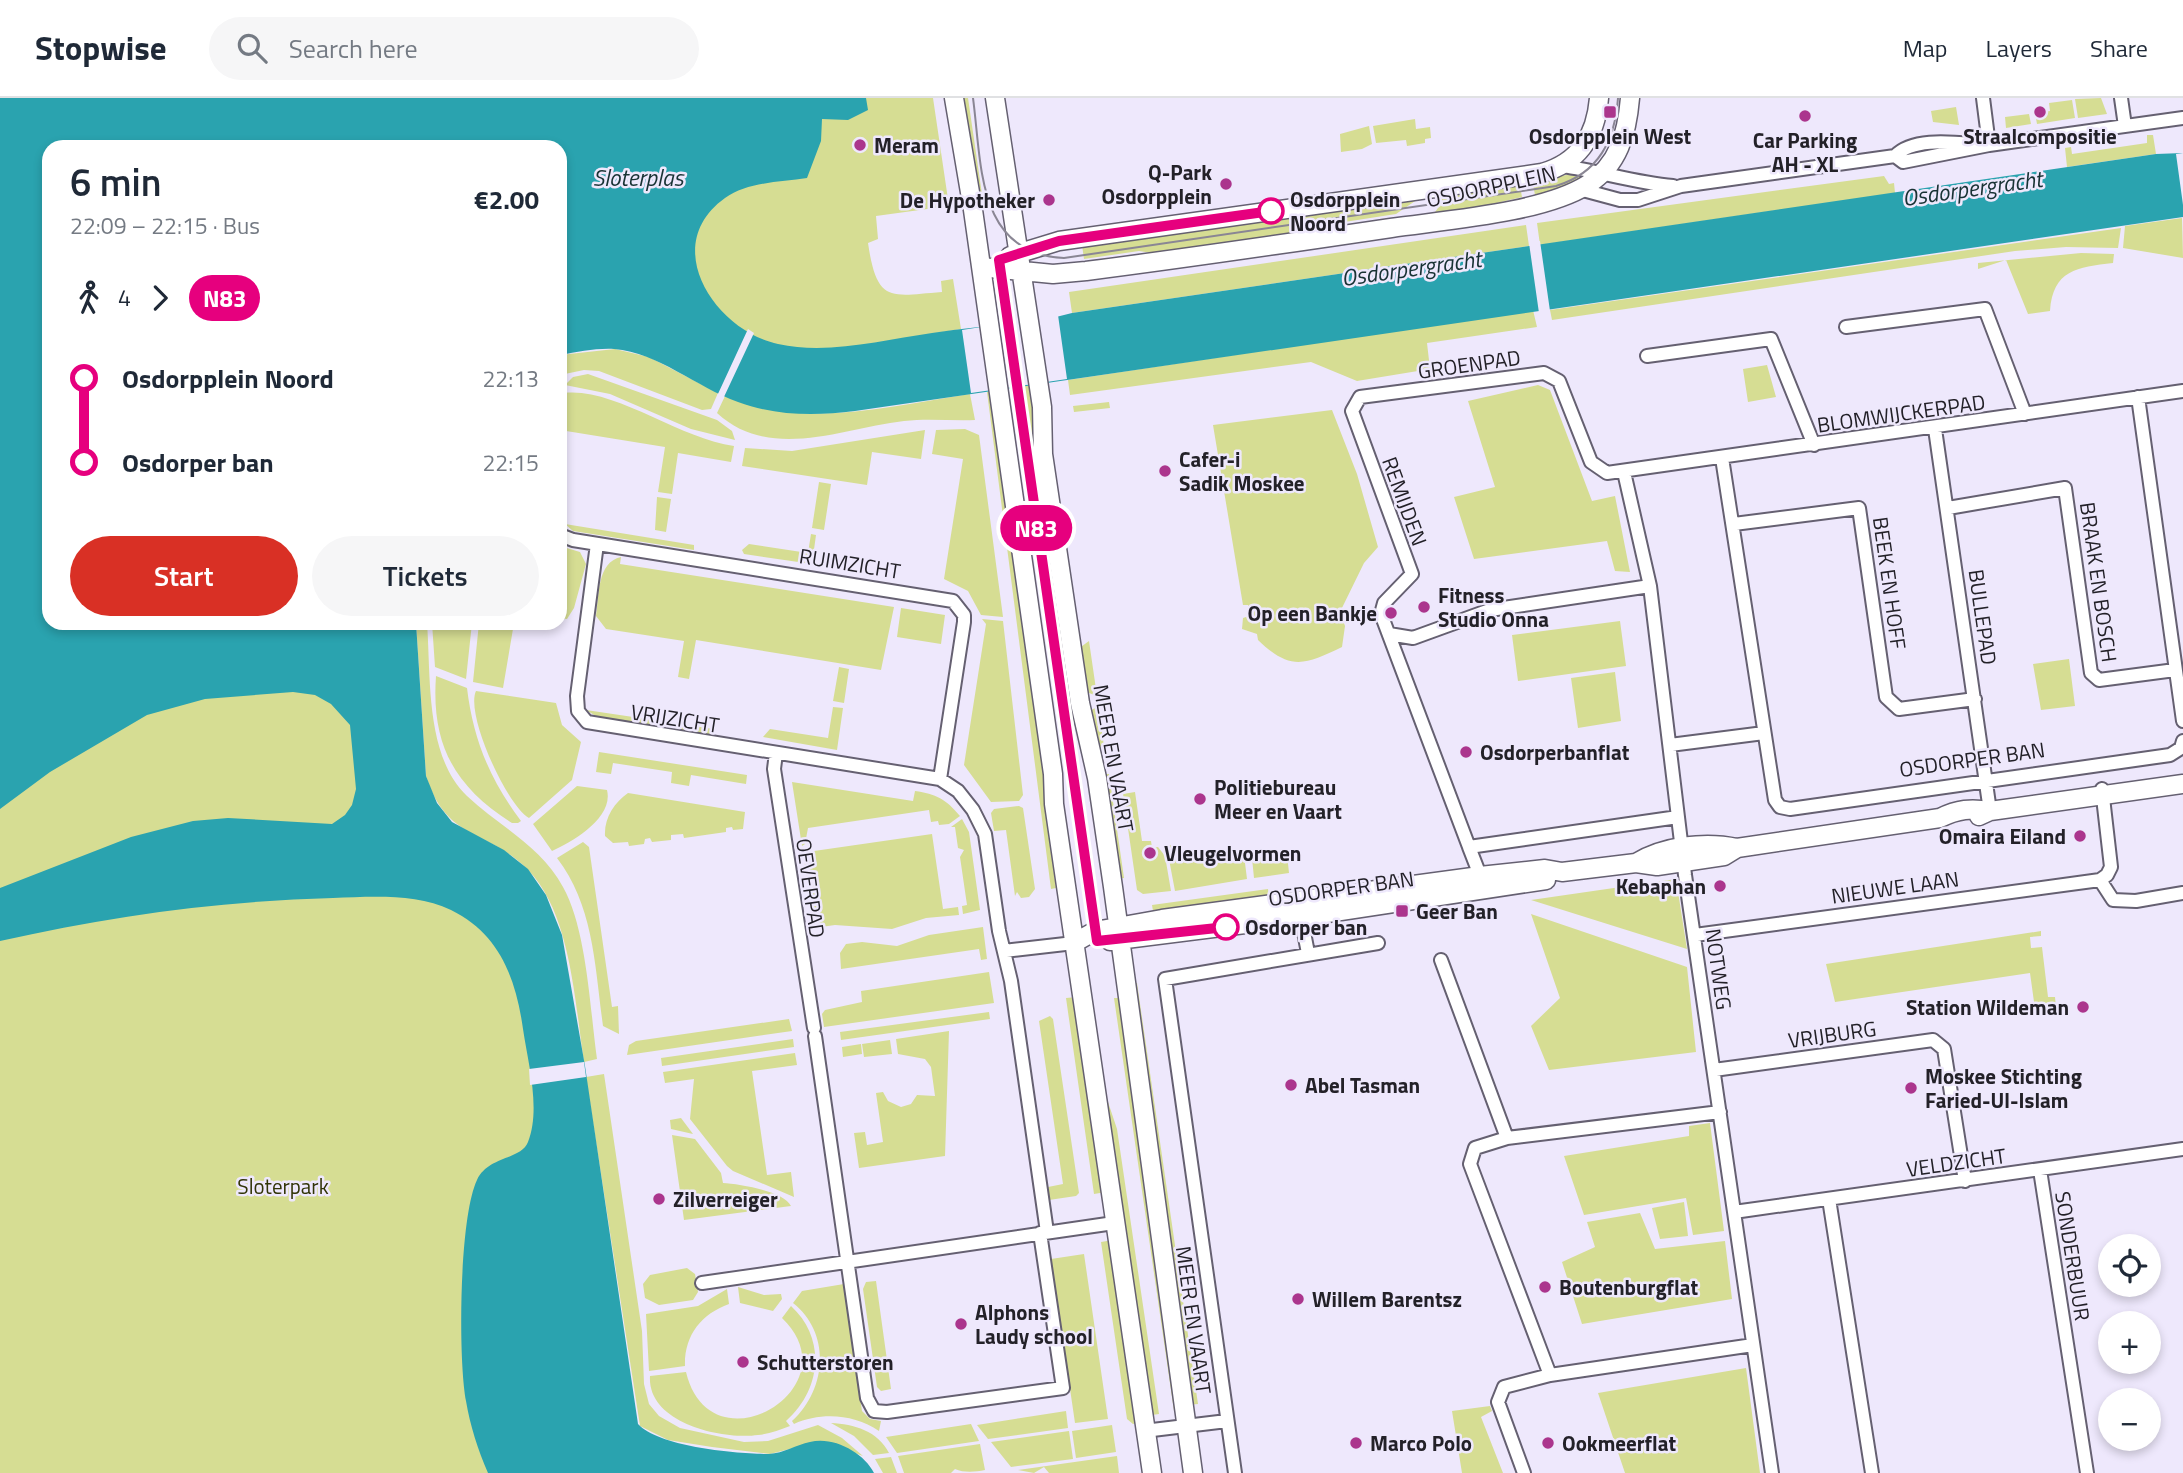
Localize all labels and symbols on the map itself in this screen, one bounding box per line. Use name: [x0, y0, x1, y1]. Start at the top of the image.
marker: Osdorpplein West: [1602, 104, 1618, 120]
marker: Straalcompositie: [2032, 104, 2048, 120]
marker: Car Parking AH - XL: [1797, 108, 1813, 124]
place label: Osdorpplein West: [1529, 120, 1692, 152]
place label: Straalcompositie: [1963, 120, 2117, 152]
place label: Car Parking AH - XL: [1753, 124, 1857, 180]
place label: Meram: [874, 129, 939, 161]
marker: Meram: [852, 137, 868, 153]
place label: Q-Park Osdorpplein: [1102, 156, 1212, 212]
street label: OSDORPPLEIN: [1423, 157, 1559, 215]
water label: Sloterplas: [593, 160, 685, 195]
water label: Osdorpergracht: [1900, 160, 2047, 215]
marker: Q-Park Osdorpplein: [1218, 176, 1234, 192]
place label: Osdorpplein Noord: [1290, 183, 1400, 239]
place label: De Hypotheker: [900, 184, 1035, 216]
marker: De Hypotheker: [1041, 192, 1057, 208]
marker: Osdorpplein Noord: [1258, 198, 1284, 224]
water label: Osdorpergracht: [1339, 240, 1486, 295]
street label: GROENPAD: [1416, 341, 1522, 387]
street label: BLOMWIJCKERPAD: [1815, 385, 1987, 441]
place label: Cafer-i Sadik Moskee: [1179, 443, 1305, 499]
street label: REMIJDEN: [1374, 452, 1436, 550]
marker: Cafer-i Sadik Moskee: [1157, 463, 1173, 479]
street label: BRAAK EN BOSCH: [2072, 500, 2126, 664]
line badge: N83: [996, 505, 1076, 551]
street label: BEEK EN HOFF: [1865, 515, 1915, 651]
street label: RUIMZICHT: [797, 539, 903, 587]
street label: BULLEPAD: [1960, 567, 2006, 667]
place label: Fitness Studio Onna: [1438, 579, 1549, 635]
place label: Op een Bankje: [1248, 597, 1377, 629]
marker: Fitness Studio Onna: [1416, 599, 1432, 615]
marker: Op een Bankje: [1383, 605, 1399, 621]
street label: MEER EN VAART: [1085, 682, 1143, 834]
street label: VRIJZICHT: [628, 695, 722, 741]
street label: OSDORPER BAN: [1897, 733, 2047, 785]
place label: Osdorperbanflat: [1480, 736, 1630, 768]
marker: Osdorperbanflat: [1458, 744, 1474, 760]
place label: Politiebureau Meer en Vaart: [1214, 771, 1342, 827]
marker: Politiebureau Meer en Vaart: [1192, 791, 1208, 807]
place label: Omaira Eiland: [1939, 820, 2066, 852]
marker: Omaira Eiland: [2072, 828, 2088, 844]
street label: OEVERPAD: [788, 836, 834, 940]
place label: Vleugelvormen: [1164, 837, 1302, 869]
marker: Vleugelvormen: [1142, 845, 1158, 861]
street label: OSDORPER BAN: [1266, 862, 1416, 914]
street label: NIEUWE LAAN: [1829, 862, 1961, 912]
place label: Kebaphan: [1616, 870, 1706, 902]
marker: Kebaphan: [1712, 878, 1728, 894]
place label: Geer Ban: [1416, 895, 1498, 927]
marker: Geer Ban: [1394, 903, 1410, 919]
place label: Osdorper ban: [1245, 911, 1367, 943]
marker: Osdorper ban: [1213, 914, 1239, 940]
street label: NOTWEG: [1697, 926, 1741, 1012]
place label: Station Wildeman: [1906, 991, 2069, 1023]
marker: Station Wildeman: [2075, 999, 2091, 1015]
street label: VRIJBURG: [1786, 1012, 1878, 1056]
place label: Moskee Stichting Faried-Ul-Islam: [1925, 1060, 2082, 1116]
place label: Abel Tasman: [1305, 1069, 1420, 1101]
marker: Abel Tasman: [1283, 1077, 1299, 1093]
marker: Moskee Stichting Faried-Ul-Islam: [1903, 1080, 1919, 1096]
street label: VELDZICHT: [1904, 1139, 2008, 1185]
park label: Sloterpark: [237, 1170, 329, 1202]
place label: Zilverreiger: [673, 1183, 778, 1215]
street label: SONDERBUUR: [2047, 1189, 2099, 1323]
marker: Zilverreiger: [651, 1191, 667, 1207]
street label: MEER EN VAART: [1168, 1244, 1220, 1396]
place label: Boutenburgflat: [1559, 1271, 1699, 1303]
marker: Boutenburgflat: [1537, 1279, 1553, 1295]
place label: Willem Barentsz: [1312, 1283, 1462, 1315]
marker: Willem Barentsz: [1290, 1291, 1306, 1307]
place label: Alphons Laudy school: [975, 1296, 1093, 1352]
marker: Alphons Laudy school: [953, 1316, 969, 1332]
place label: Schutterstoren: [757, 1346, 894, 1378]
marker: Schutterstoren: [735, 1354, 751, 1370]
place label: Marco Polo: [1370, 1427, 1472, 1459]
place label: Ookmeerflat: [1562, 1427, 1676, 1459]
marker: Marco Polo: [1348, 1435, 1364, 1451]
marker: Ookmeerflat: [1540, 1435, 1556, 1451]

